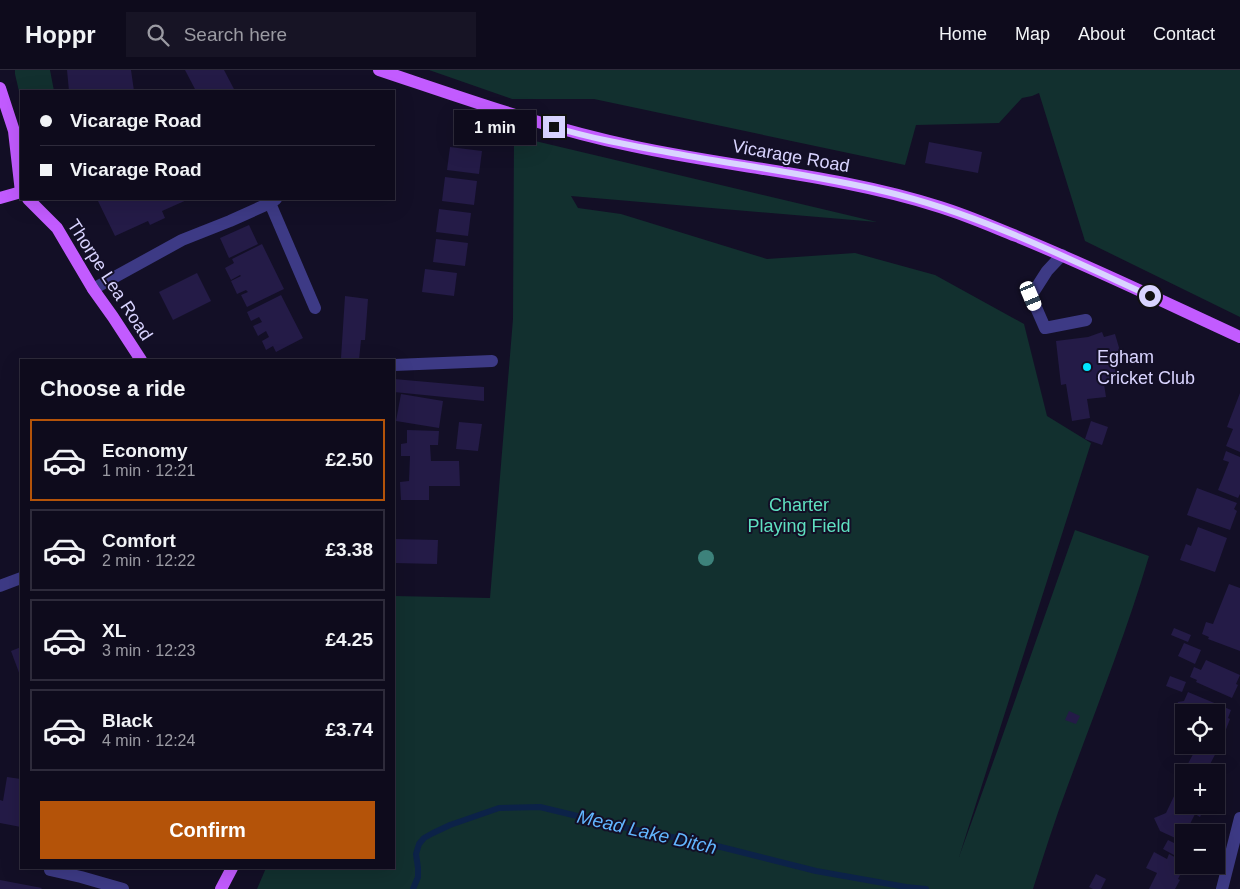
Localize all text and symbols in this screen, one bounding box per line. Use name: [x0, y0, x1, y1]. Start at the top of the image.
search box: [126, 12, 476, 57]
text: Hoppr: [25, 21, 96, 48]
icon: search: [144, 21, 172, 49]
text: Search here: [184, 24, 287, 45]
text: Home: [939, 24, 987, 44]
text: Map: [1015, 24, 1050, 44]
text: About: [1078, 24, 1125, 44]
text: Contact: [1153, 24, 1215, 44]
text: Vicarage Road: [70, 110, 202, 131]
callout: 1 min: [454, 110, 536, 144]
route end: [543, 116, 565, 138]
text: 1 min: [474, 119, 516, 136]
street label: Vicarage Road: [731, 136, 851, 176]
text: Vicarage Road: [70, 159, 202, 180]
street label: Thorpe Lea Road: [63, 216, 157, 344]
car: [1018, 279, 1043, 313]
route start: [1139, 285, 1161, 307]
place label: Egham Cricket Club: [1097, 347, 1195, 388]
marker: Egham Cricket Club: [1081, 361, 1093, 373]
text: Choose a ride: [40, 376, 185, 401]
icon: car: [42, 438, 87, 483]
text: Economy: [102, 440, 188, 461]
text: £2.50: [325, 449, 373, 470]
text: 1 min · 12:21: [102, 462, 195, 479]
park label: Charter Playing Field: [747, 495, 851, 536]
icon: car: [42, 528, 87, 573]
text: Comfort: [102, 530, 176, 551]
text: £3.38: [325, 539, 373, 560]
text: 2 min · 12:22: [102, 552, 195, 569]
icon: car: [42, 618, 87, 663]
text: XL: [102, 620, 126, 641]
text: £4.25: [325, 629, 373, 650]
text: 3 min · 12:23: [102, 642, 195, 659]
map controls: [1175, 704, 1225, 874]
button: locate: [1175, 704, 1225, 754]
icon: car: [42, 708, 87, 753]
text: Black: [102, 710, 153, 731]
text: £3.74: [325, 719, 373, 740]
text: 4 min · 12:24: [102, 732, 195, 749]
button: +: [1175, 764, 1225, 814]
button: Confirm: [40, 801, 375, 859]
water label: Mead Lake Ditch: [575, 806, 719, 858]
button: −: [1175, 824, 1225, 874]

